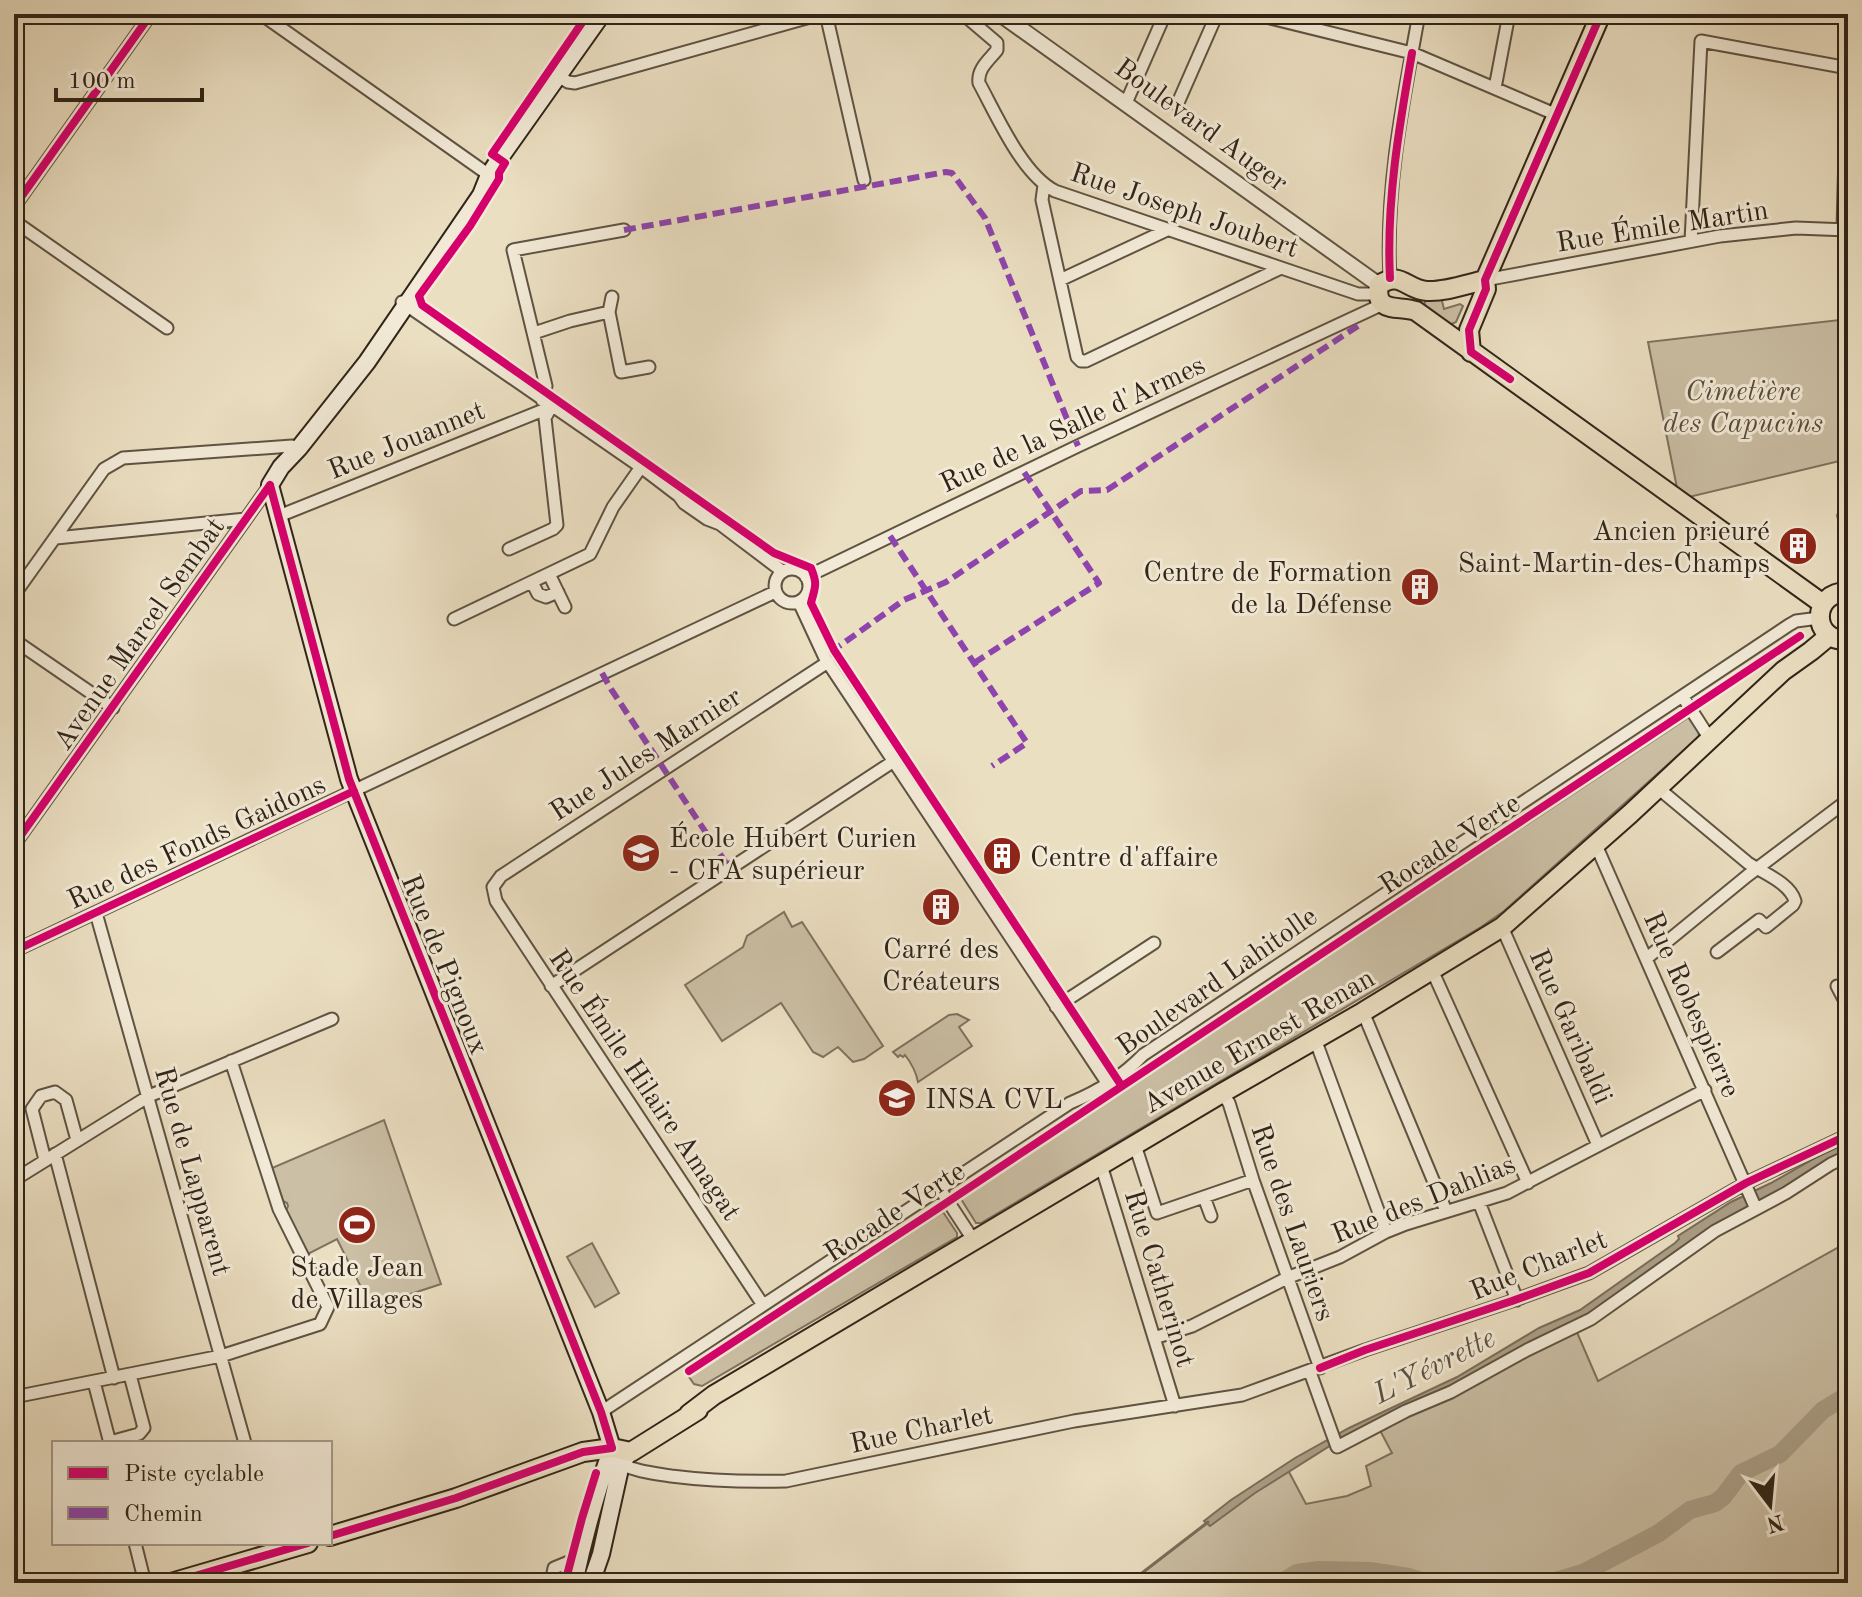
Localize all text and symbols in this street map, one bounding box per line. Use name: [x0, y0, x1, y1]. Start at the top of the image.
scale bar: [56, 52, 202, 102]
street label: Boulevard Auger: [1109, 55, 1292, 198]
text: 100 m: [68, 70, 136, 94]
street label: Rue Joseph Joubert: [1066, 160, 1302, 264]
street label: Rue Émile Martin: [1554, 192, 1771, 259]
street label: Rue de la Salle d'Armes: [936, 352, 1210, 499]
park label: Cimetière des Capucins: [1663, 379, 1823, 439]
street label: Rue Jouannet: [325, 398, 490, 486]
street label: Avenue Marcel Sembat: [50, 513, 231, 756]
place label: Ancien prieuré Saint-Martin-des-Champs: [1458, 519, 1770, 579]
building icon: Ancien prieuré Saint-Martin-des-Champs: [1777, 525, 1819, 567]
place label: Centre de Formation de la Défense: [1143, 560, 1392, 620]
building icon: Centre de Formation de la Défense: [1399, 566, 1441, 608]
street label: Rue Jules Marnier: [546, 683, 747, 828]
street label: Rue des Fonds Gaidons: [64, 772, 331, 916]
street label: Rocade Verte: [1375, 790, 1526, 901]
place label: École Hubert Curien - CFA supérieur: [669, 821, 917, 886]
school or university icon: École Hubert Curien - CFA supérieur: [620, 832, 662, 874]
building icon: Centre d'affaire: [981, 835, 1023, 877]
place label: Centre d'affaire: [1030, 845, 1218, 873]
street label: Rue de Pignoux: [394, 871, 492, 1059]
building icon: Carré des Créateurs: [920, 886, 962, 928]
street label: Boulevard Lahitolle: [1112, 903, 1323, 1062]
street label: Rue Robespierre: [1637, 908, 1744, 1102]
place label: Carré des Créateurs: [882, 937, 1000, 997]
street label: Rue Émile Hilaire Amagat: [542, 942, 749, 1226]
street label: Rue Garibaldi: [1523, 945, 1616, 1109]
street label: Avenue Ernest Renan: [1139, 965, 1380, 1120]
street label: Rue de Lapparent: [148, 1064, 234, 1279]
school or university icon: INSA CVL: [876, 1077, 918, 1119]
place label: INSA CVL: [925, 1087, 1063, 1115]
street label: Rue des Lauriers: [1244, 1121, 1338, 1325]
street label: Rue des Dahlias: [1328, 1151, 1520, 1250]
street label: Rocade Verte: [820, 1158, 971, 1269]
street label: Rue Catherinot: [1118, 1187, 1198, 1371]
sports icon: Stade Jean de Villages: [336, 1204, 378, 1246]
street label: Rue Charlet: [1467, 1227, 1612, 1307]
place label: Stade Jean de Villages: [290, 1255, 424, 1315]
water label: L'Yévrette: [1368, 1323, 1501, 1411]
street label: Rue Charlet: [848, 1402, 996, 1460]
legend: [52, 1441, 332, 1545]
text: Piste cyclable: [124, 1463, 264, 1487]
north arrow: [1730, 1465, 1810, 1545]
text: Chemin: [124, 1503, 203, 1527]
text: N: [1764, 1509, 1786, 1535]

